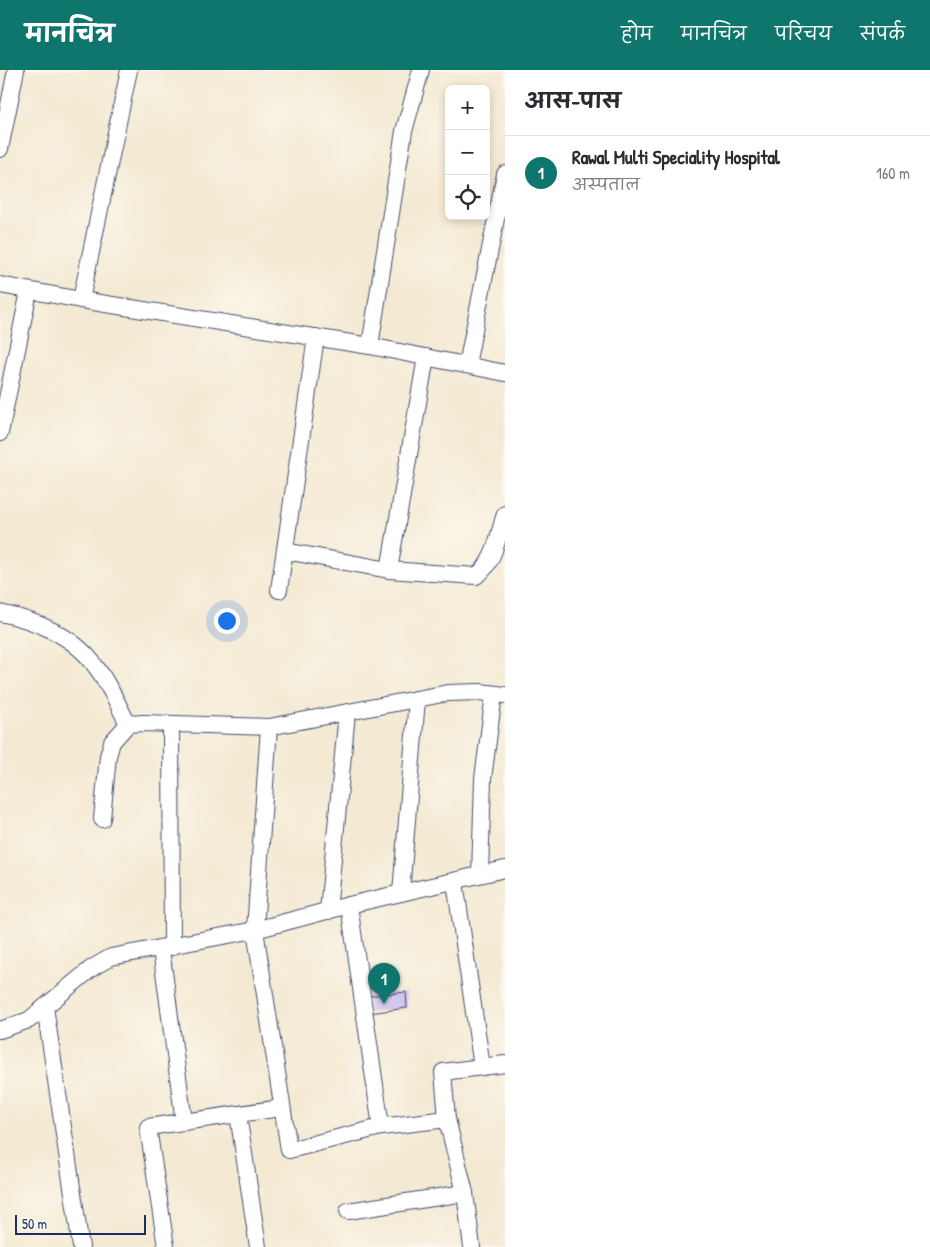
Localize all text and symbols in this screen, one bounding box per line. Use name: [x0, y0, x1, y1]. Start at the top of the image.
text: मानचित्र: [25, 17, 114, 49]
text: होम: [621, 21, 653, 46]
text: मानचित्र: [681, 21, 747, 46]
text: परिचय: [775, 21, 832, 46]
text: संपर्क: [860, 21, 905, 46]
map controls: [445, 85, 490, 220]
button: +: [445, 85, 490, 130]
text: आस-पास: [525, 86, 621, 115]
button: −: [445, 130, 490, 175]
text: Rawal Multi Speciality Hospital: [572, 144, 780, 170]
text: 1: [538, 162, 544, 184]
text: 160 m: [876, 162, 910, 184]
text: अस्पताल: [572, 173, 640, 195]
button: locate: [445, 175, 490, 220]
your location: [214, 608, 240, 634]
pin: 1: [368, 963, 400, 1004]
scale bar: [15, 1212, 146, 1235]
text: 50 m: [22, 1214, 47, 1233]

